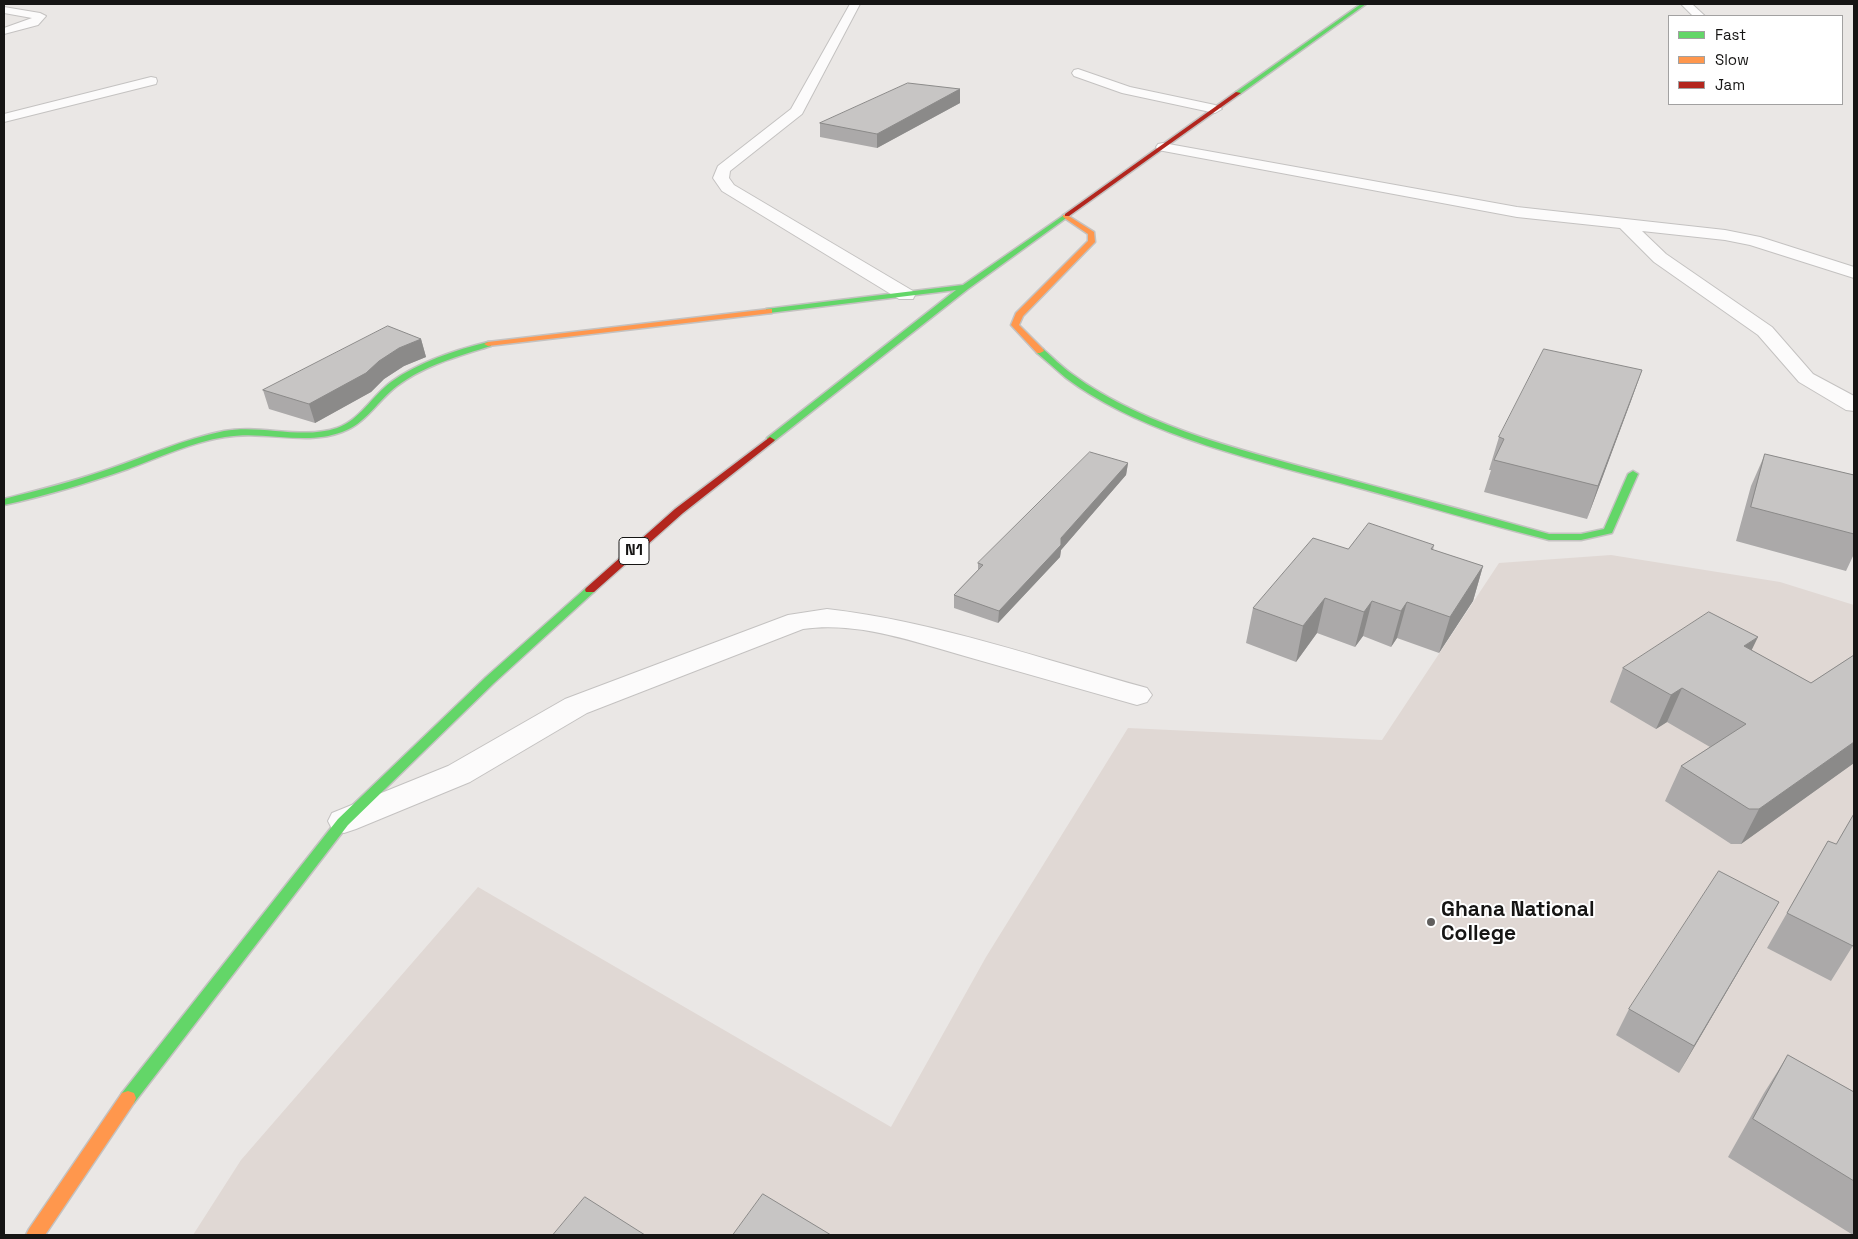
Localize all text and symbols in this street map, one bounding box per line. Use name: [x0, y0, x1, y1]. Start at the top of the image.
legend: [1668, 15, 1843, 105]
text: Fast: [1715, 25, 1746, 44]
text: Slow: [1715, 50, 1749, 69]
text: Jam: [1715, 75, 1745, 94]
road number: N1: [619, 538, 649, 564]
place label: Ghana National College: [1441, 897, 1595, 947]
marker: Ghana National College: [1425, 916, 1437, 928]

